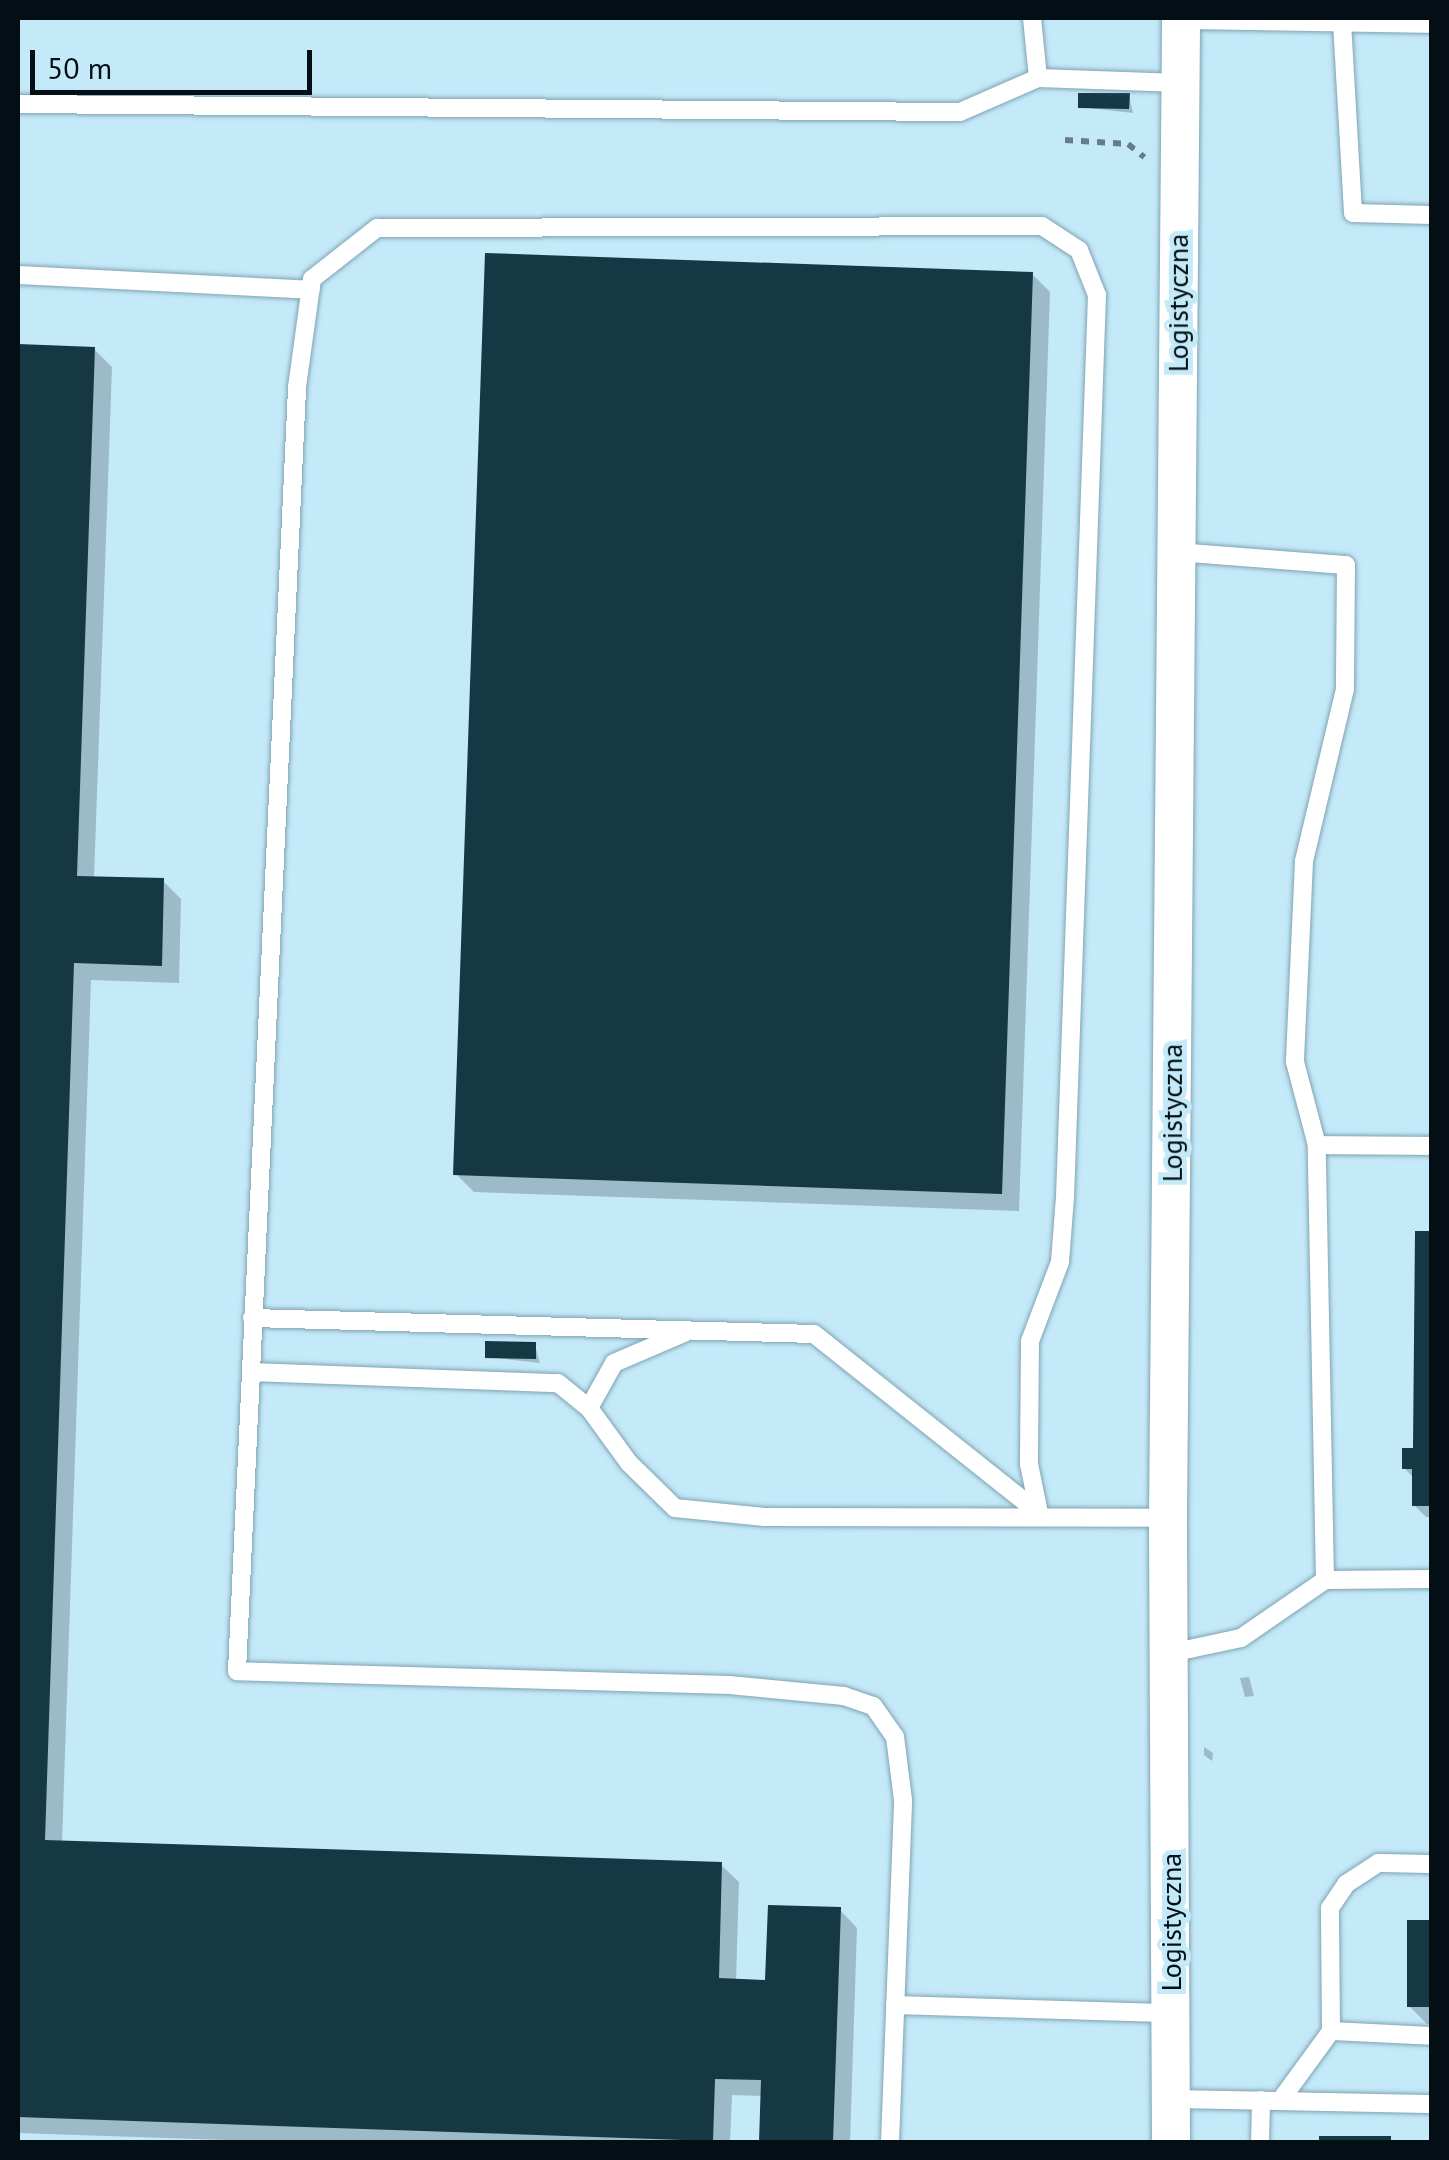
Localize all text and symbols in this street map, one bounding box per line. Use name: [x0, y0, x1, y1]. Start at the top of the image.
scale bar: [35, 30, 318, 92]
text: 50 m: [47, 48, 112, 87]
street label: Logistyczna: [1161, 234, 1195, 372]
street label: Logistyczna: [1155, 1044, 1189, 1182]
street label: Logistyczna: [1154, 1853, 1188, 1991]

